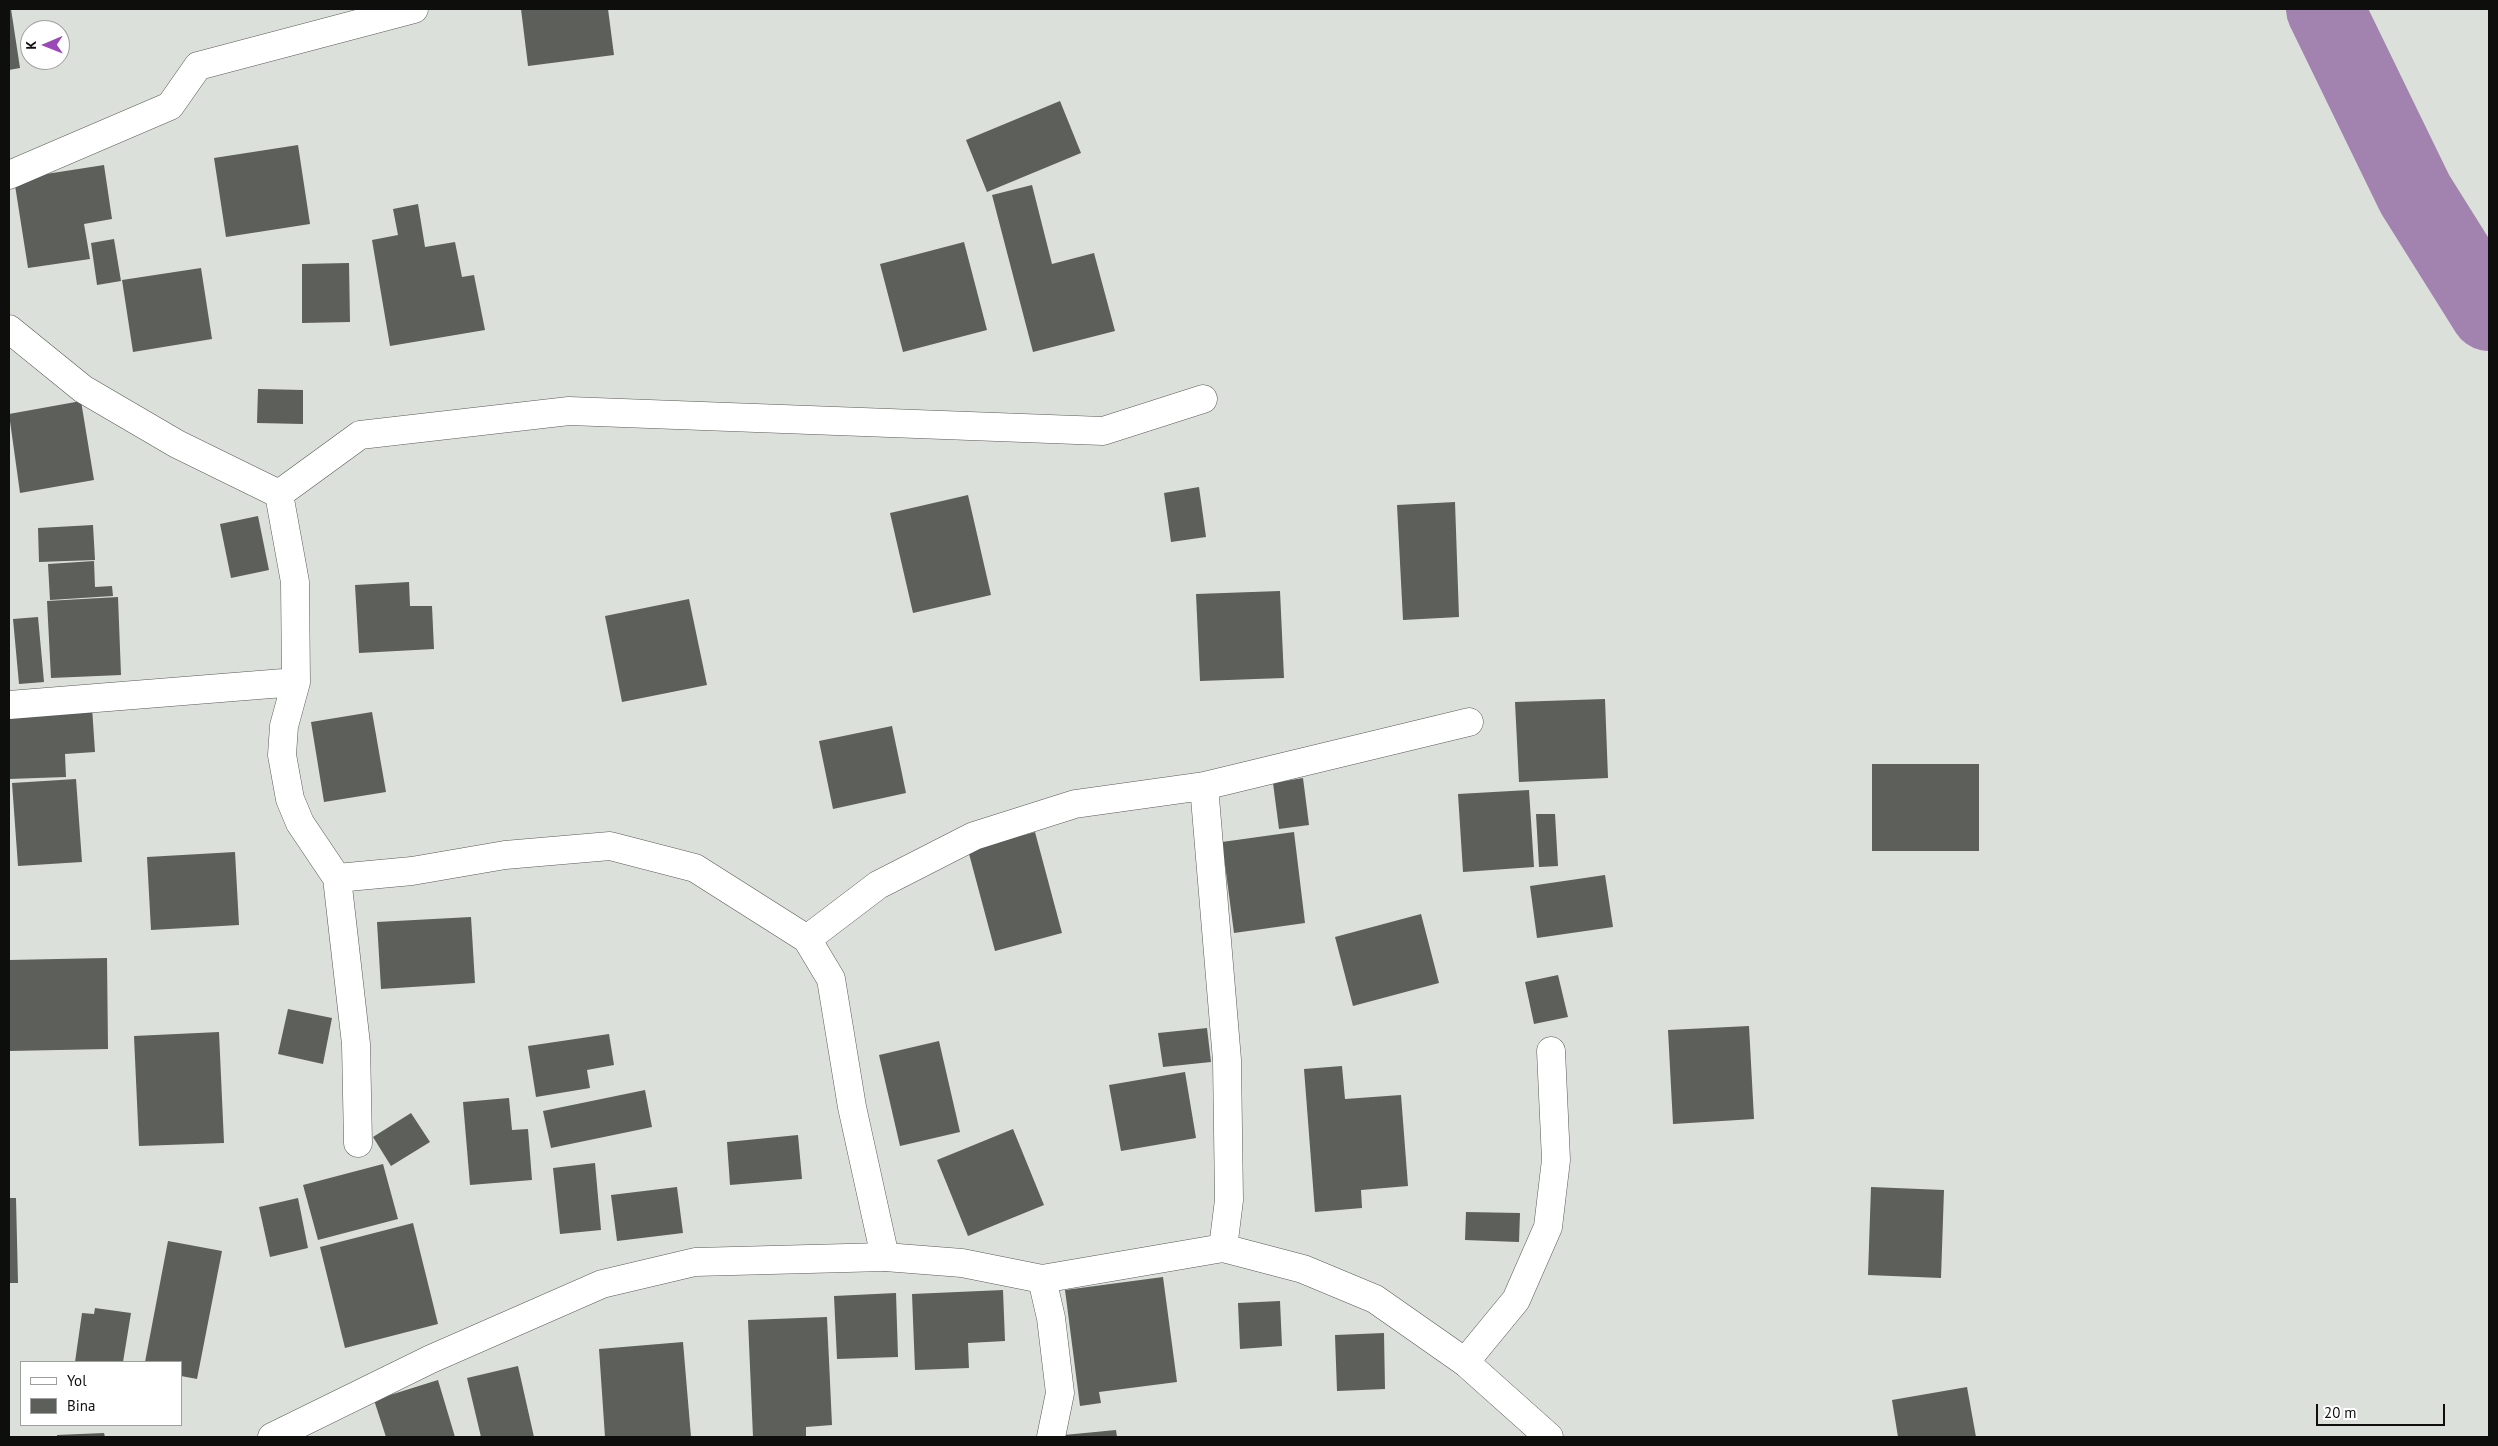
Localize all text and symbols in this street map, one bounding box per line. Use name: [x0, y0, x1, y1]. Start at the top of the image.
north arrow: [20, 20, 70, 70]
text: K: [22, 41, 40, 50]
legend: [20, 1361, 182, 1426]
text: Yol: [67, 1371, 87, 1390]
scale bar: [2318, 1394, 2447, 1426]
text: Bina: [67, 1396, 95, 1415]
text: 20 m: [2324, 1403, 2357, 1422]

